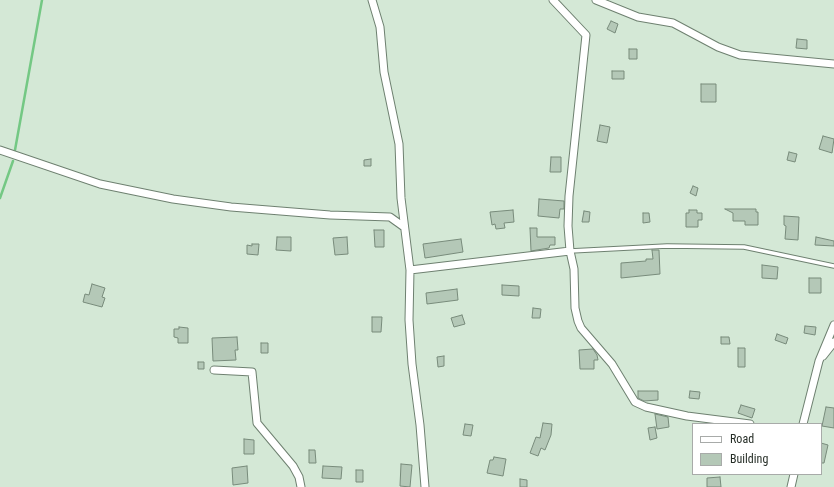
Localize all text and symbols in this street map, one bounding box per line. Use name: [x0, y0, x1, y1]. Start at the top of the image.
legend: [692, 423, 822, 475]
text: Road: [730, 432, 754, 446]
text: Building: [730, 452, 768, 466]

